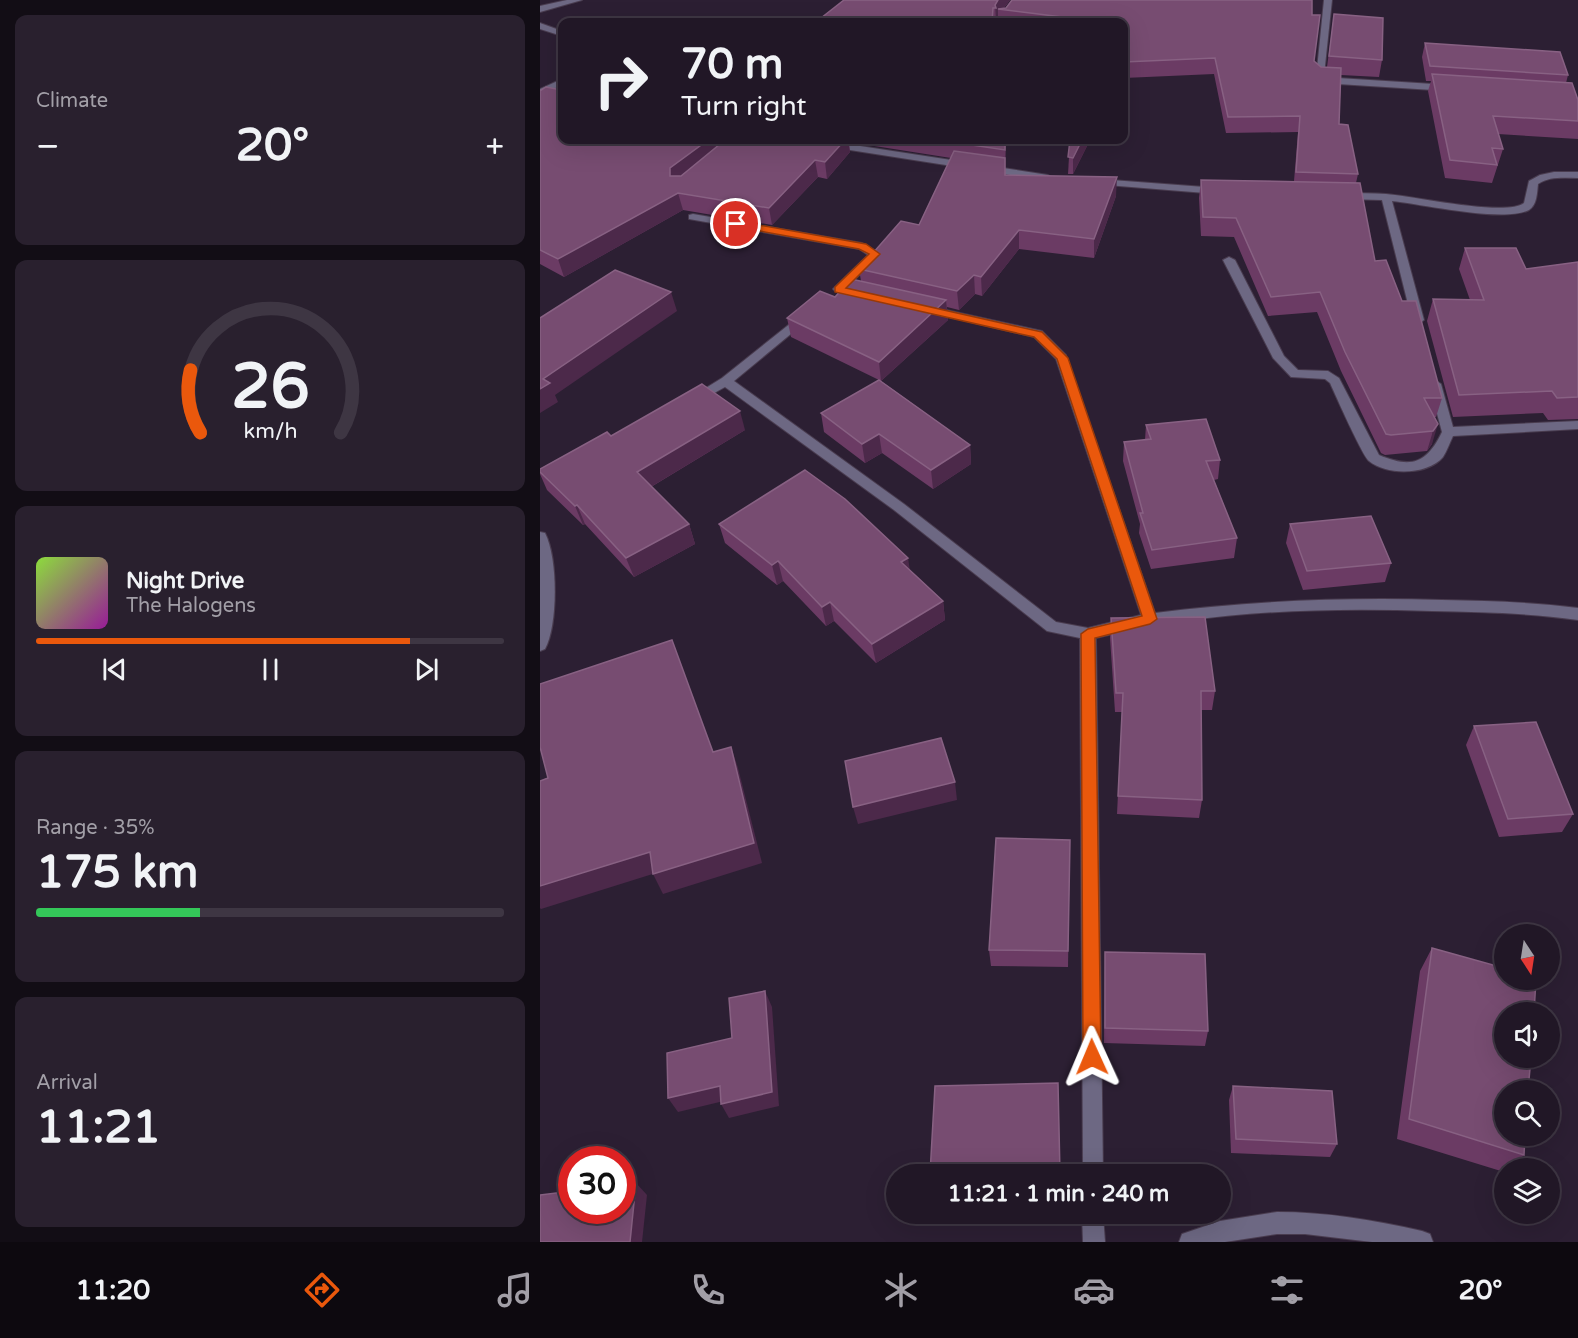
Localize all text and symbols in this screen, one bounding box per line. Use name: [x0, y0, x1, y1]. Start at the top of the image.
text: 70 m: [681, 39, 783, 90]
icon: right: [582, 42, 660, 120]
text: Climate: [36, 89, 108, 113]
text: Turn right: [681, 90, 807, 123]
text: 20°: [236, 119, 309, 173]
text: −: [36, 127, 60, 166]
text: +: [485, 127, 504, 166]
pin: [710, 198, 761, 249]
icon: arrive: [719, 207, 752, 240]
text: 26: [231, 350, 309, 425]
text: km/h: [243, 418, 297, 444]
text: Night Drive: [126, 568, 244, 594]
text: The Halogens: [126, 594, 256, 618]
icon: previous: [98, 653, 131, 686]
icon: pause: [254, 653, 287, 686]
icon: next: [410, 653, 443, 686]
text: Range · 35%: [36, 816, 155, 840]
text: 175 km: [36, 846, 198, 900]
north arrow: [1494, 924, 1560, 990]
map controls: [1494, 924, 1560, 1224]
button: sound: [1494, 1002, 1560, 1068]
position arrow: [1060, 1025, 1124, 1089]
text: Arrival: [36, 1071, 98, 1095]
button: search: [1494, 1080, 1560, 1146]
text: 11:21: [36, 1101, 161, 1155]
speed limit sign: 30: [558, 1146, 636, 1224]
button: layers: [1494, 1158, 1560, 1224]
text: 11:21 · 1 min · 240 m: [948, 1181, 1169, 1207]
icon: directions: [301, 1269, 343, 1311]
icon: music: [494, 1269, 536, 1311]
icon: phone: [687, 1269, 729, 1311]
icon: climate: [880, 1269, 922, 1311]
icon: car: [1073, 1269, 1115, 1311]
icon: filters: [1266, 1269, 1308, 1311]
text: 11:20: [75, 1274, 150, 1307]
text: 20°: [1458, 1274, 1503, 1307]

